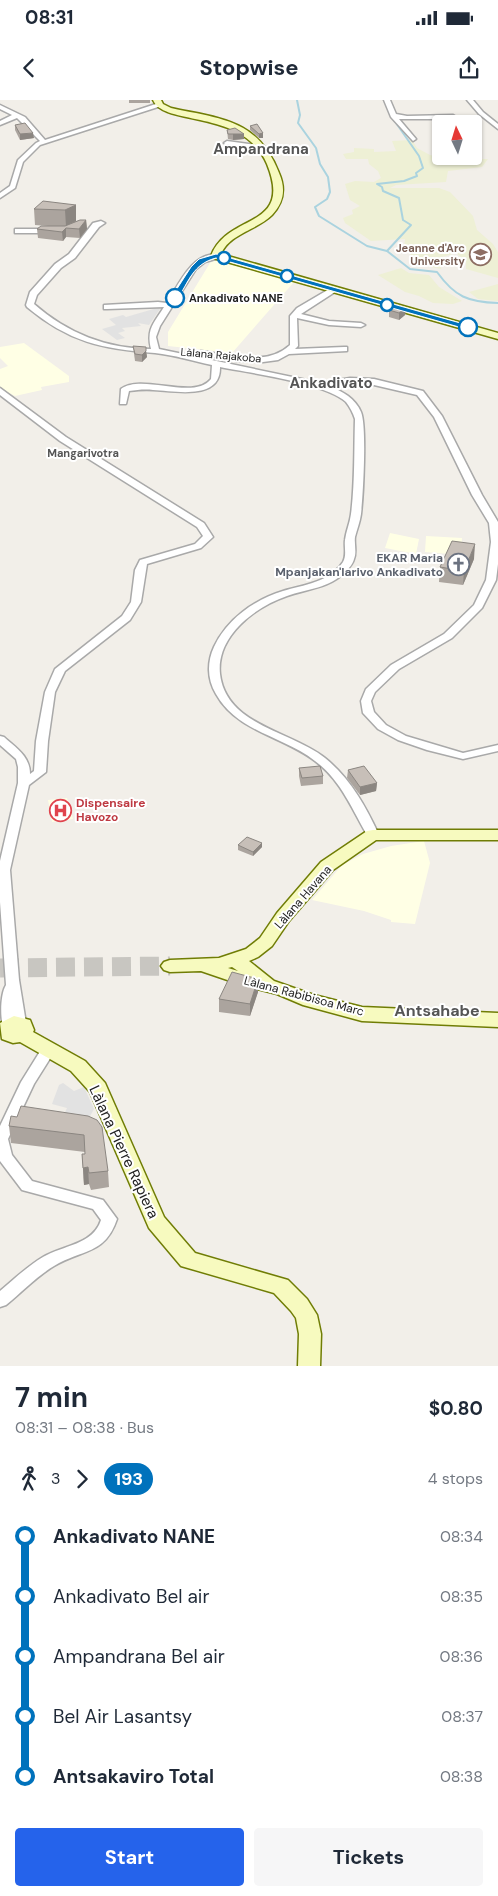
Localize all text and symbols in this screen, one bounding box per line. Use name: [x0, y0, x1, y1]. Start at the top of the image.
text: 08:31: [25, 5, 73, 30]
text: Stopwise: [200, 53, 299, 82]
icon: back: [15, 54, 43, 82]
icon: share: [455, 54, 483, 82]
north arrow: [432, 115, 482, 165]
map controls: [432, 115, 482, 165]
district label: Ampandrana: [213, 139, 309, 159]
place label: Jeanne d'Arc University: [396, 241, 465, 268]
school or university icon: Jeanne d'Arc University: [469, 242, 493, 266]
unlabelled marker: [217, 251, 231, 265]
unlabelled marker: [280, 269, 294, 283]
marker: Ankadivato NANE: [165, 288, 185, 308]
place label: Ankadivato NANE: [189, 291, 283, 305]
unlabelled marker: [380, 298, 394, 312]
unlabelled marker: [458, 317, 478, 337]
street label: Làlana Rajakoba: [180, 344, 262, 366]
district label: Ankadivato: [289, 373, 373, 393]
district label: Mangarivotra: [47, 446, 119, 460]
place label: EKAR Maria Mpanjakan'Iarivo Ankadivato: [275, 550, 443, 580]
church icon: EKAR Maria Mpanjakan'Iarivo Ankadivato: [447, 553, 471, 577]
place label: Dispensaire Havozo: [76, 795, 145, 825]
hospital icon: Dispensaire Havozo: [48, 798, 72, 822]
street label: Làlana Havana: [271, 862, 335, 932]
street label: Làlana Rabibisoa Marc: [242, 972, 366, 1020]
district label: Antsahabe: [394, 1000, 480, 1021]
street label: Làlana Pierre Rapiera: [84, 1082, 164, 1222]
text: 7 min: [15, 1379, 88, 1416]
text: $0.80: [429, 1396, 483, 1421]
text: 08:31 – 08:38 · Bus: [15, 1417, 154, 1438]
icon: walk: [15, 1465, 43, 1493]
icon: forward: [68, 1465, 96, 1493]
text: 193: [114, 1467, 143, 1491]
text: 3: [51, 1468, 60, 1489]
text: 4 stops: [428, 1468, 483, 1489]
text: Ankadivato NANE: [53, 1524, 215, 1549]
text: 08:34: [440, 1526, 483, 1547]
text: Ankadivato Bel air: [53, 1584, 209, 1609]
text: 08:35: [440, 1586, 483, 1607]
text: Ampandrana Bel air: [53, 1644, 225, 1669]
text: 08:36: [440, 1646, 483, 1667]
text: Bel Air Lasantsy: [53, 1704, 192, 1729]
text: 08:37: [441, 1706, 483, 1727]
text: Antsakaviro Total: [53, 1764, 214, 1789]
text: 08:38: [440, 1766, 483, 1787]
button: Start: [15, 1828, 244, 1886]
button: Tickets: [254, 1828, 483, 1886]

